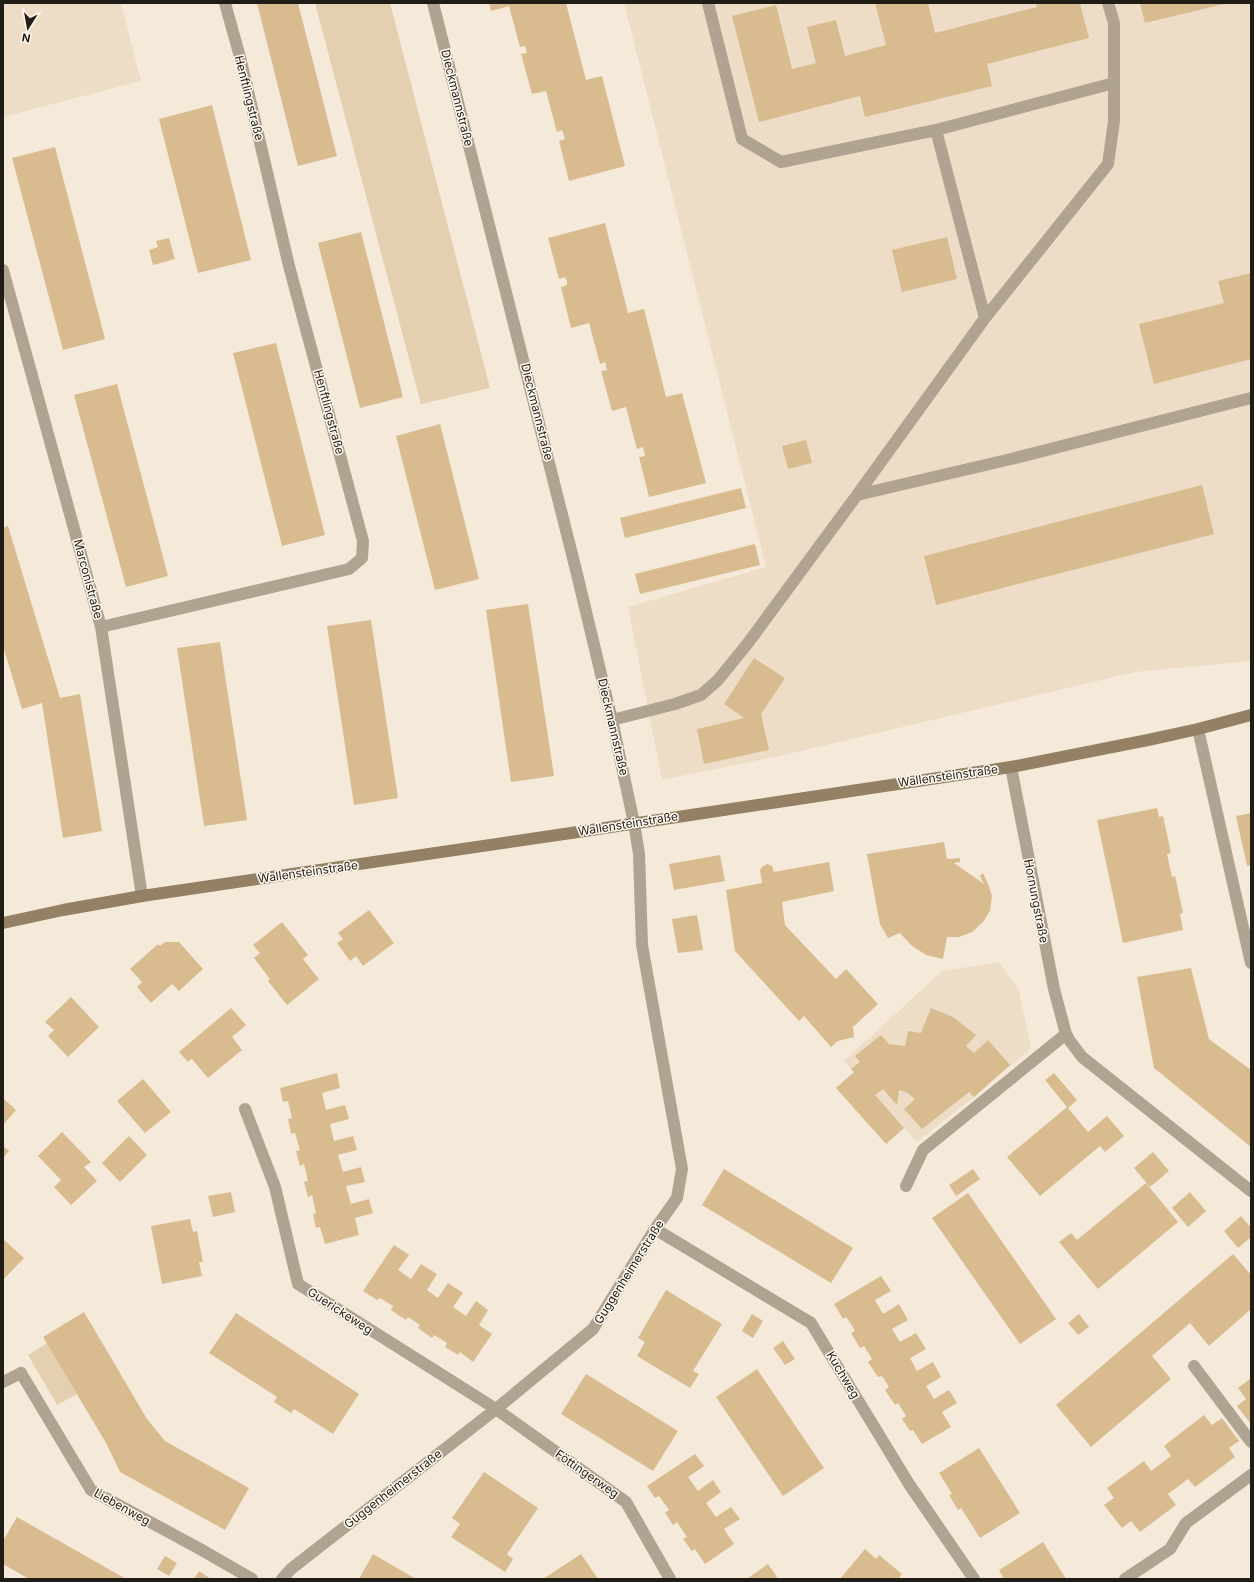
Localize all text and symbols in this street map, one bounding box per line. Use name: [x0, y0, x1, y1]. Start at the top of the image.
north arrow: [8, 8, 48, 48]
text: N: [21, 30, 32, 45]
street label: Dieckmannstraße: [438, 48, 477, 148]
street label: Henftlingstraße: [232, 54, 267, 142]
street label: Dieckmannstraße: [518, 362, 557, 462]
street label: Henftlingstraße: [311, 368, 348, 456]
street label: Marconistraße: [71, 537, 106, 620]
street label: Dieckmannstraße: [595, 677, 632, 777]
street label: Wallensteinstraße: [897, 761, 999, 790]
street label: Wallensteinstraße: [577, 808, 679, 839]
street label: Wallensteinstraße: [257, 857, 359, 886]
street label: Hornungstraße: [1021, 858, 1052, 944]
street label: Guggenheimerstraße: [590, 1217, 667, 1327]
street label: Guerickeweg: [305, 1284, 376, 1337]
street label: Kuchweg: [823, 1348, 863, 1401]
street label: Guggenheimerstraße: [341, 1446, 445, 1531]
street label: Föttingerweg: [553, 1446, 622, 1501]
street label: Liebenweg: [91, 1485, 153, 1528]

